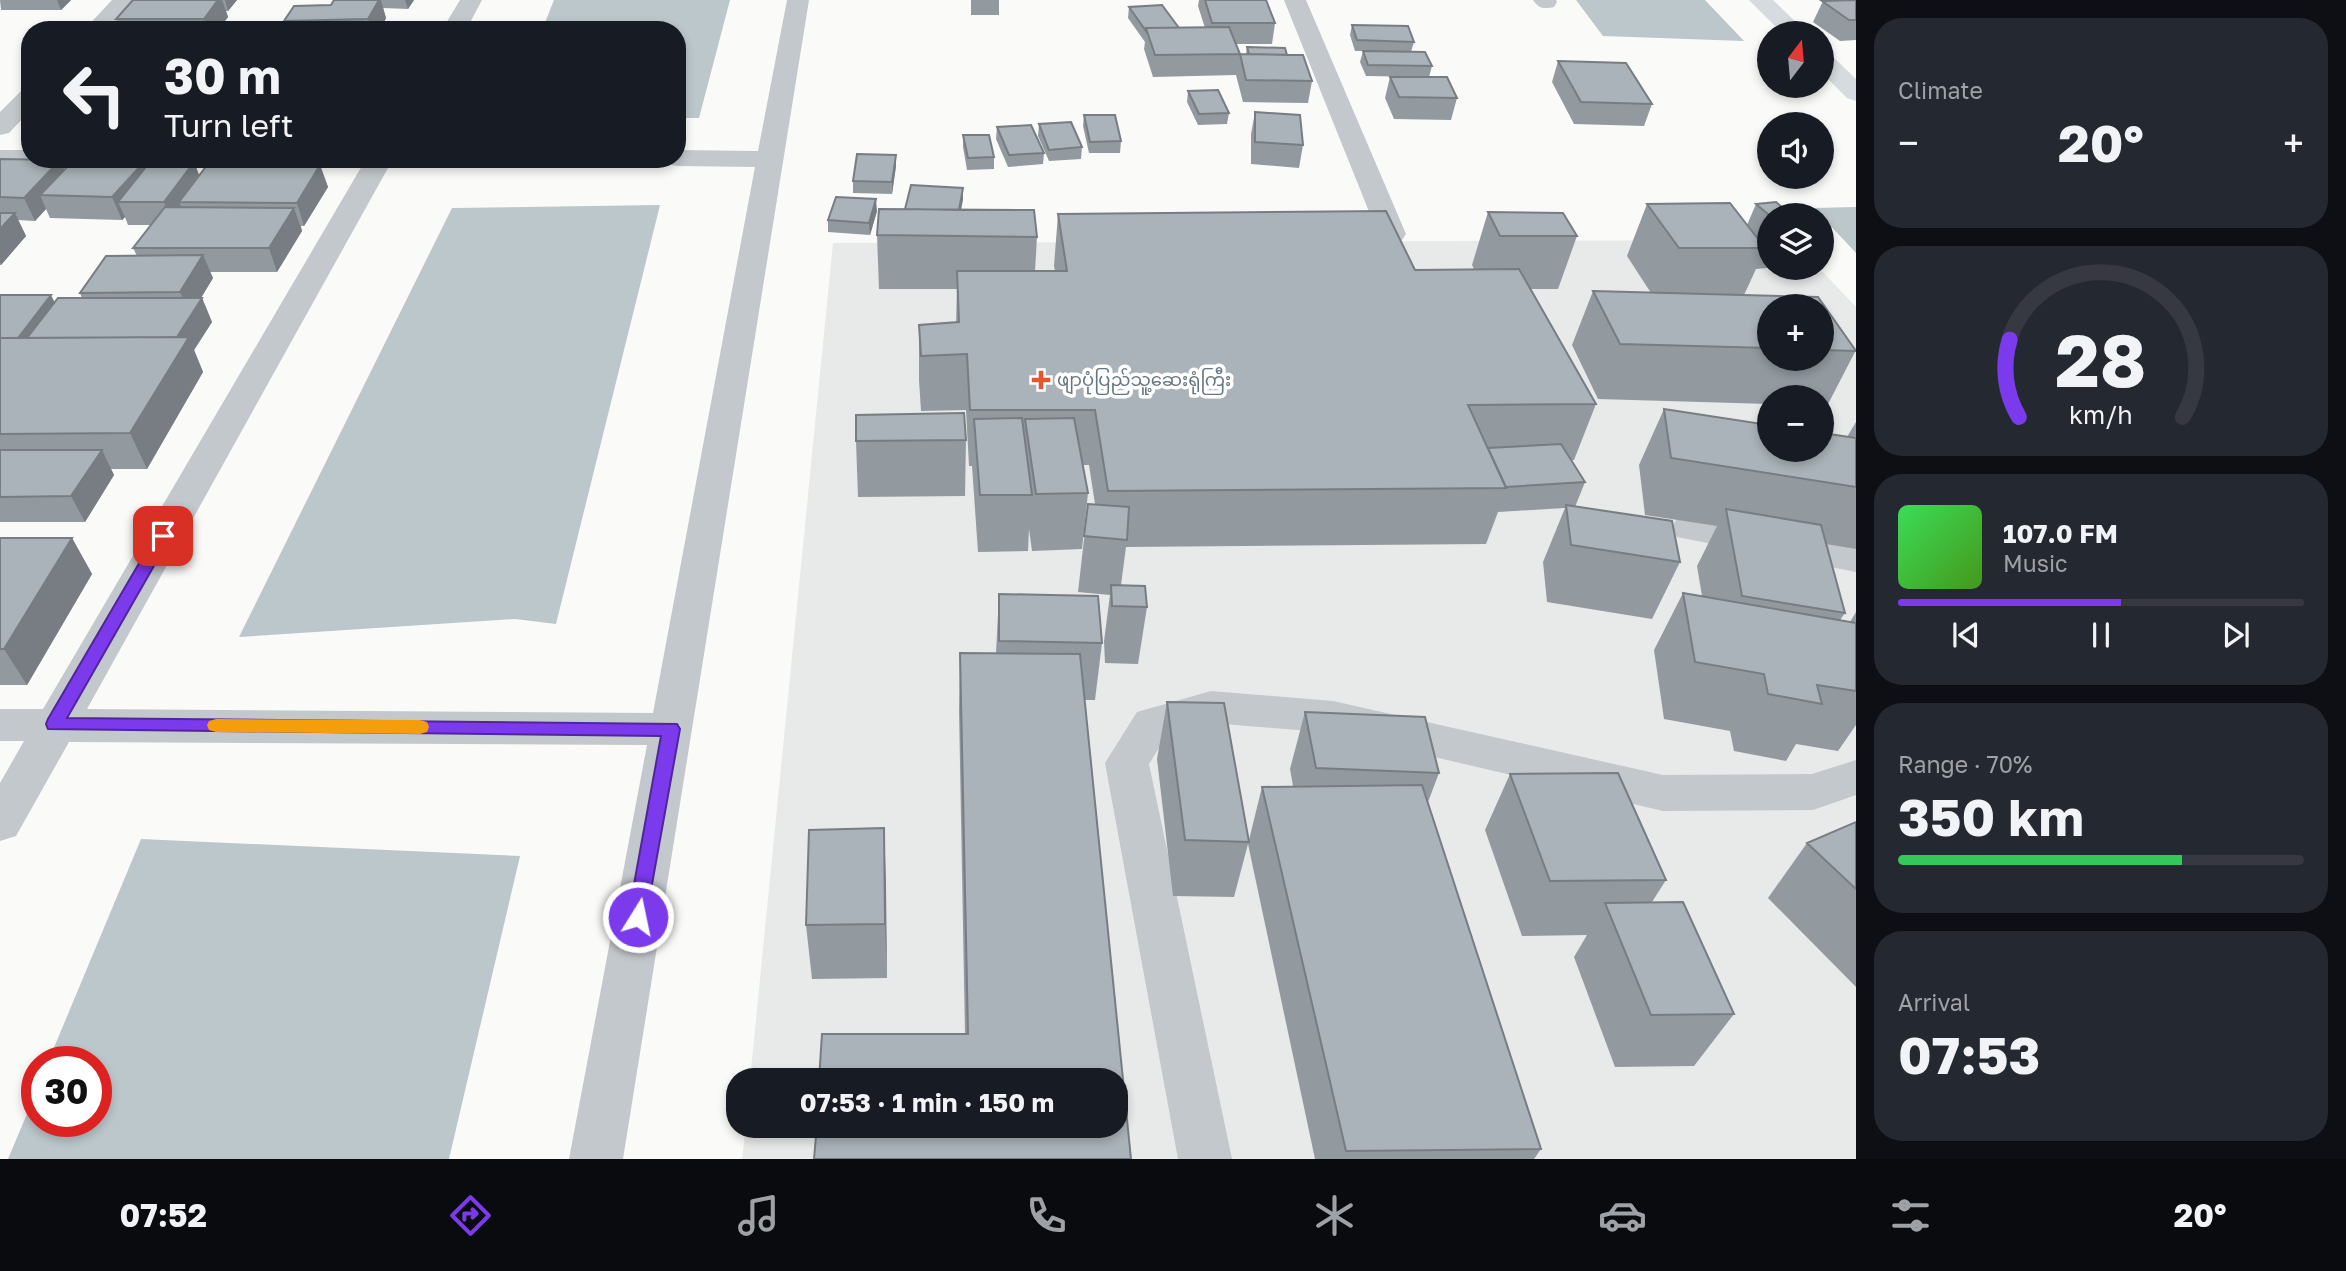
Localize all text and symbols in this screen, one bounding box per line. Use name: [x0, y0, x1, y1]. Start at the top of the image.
north arrow: [1757, 21, 1834, 98]
map controls: [1757, 21, 1834, 462]
text: 30 m: [164, 46, 281, 105]
icon: left: [49, 49, 140, 140]
text: Climate: [1898, 76, 1983, 104]
text: Turn left: [164, 106, 293, 144]
text: 20°: [2058, 111, 2144, 173]
button: sound: [1757, 112, 1834, 189]
text: −: [1898, 120, 1919, 165]
text: +: [2283, 120, 2304, 165]
button: layers: [1757, 203, 1834, 280]
button: +: [1757, 294, 1834, 371]
text: 28: [2056, 317, 2147, 404]
place label: ဖျာပုံပြည်သူ့ဆေးရုံကြီး: [1057, 366, 1231, 395]
marker: ဖျာပုံပြည်သူ့ဆေးရုံကြီး: [1031, 370, 1051, 390]
button: −: [1757, 385, 1834, 462]
text: km/h: [2069, 399, 2133, 430]
pin: [133, 506, 193, 566]
icon: arrive: [144, 517, 182, 555]
text: 107.0 FM: [2003, 518, 2118, 549]
text: Music: [2003, 549, 2068, 577]
icon: previous: [1947, 616, 1985, 654]
icon: pause: [2082, 616, 2120, 654]
icon: next: [2217, 616, 2255, 654]
text: Range · 70%: [1898, 750, 2032, 778]
text: 350 km: [1898, 785, 2084, 847]
position arrow: [601, 880, 675, 954]
text: Arrival: [1898, 988, 1970, 1016]
text: 07:53: [1898, 1023, 2040, 1085]
speed limit sign: 30: [21, 1046, 112, 1137]
text: 07:53 · 1 min · 150 m: [800, 1087, 1054, 1118]
icon: directions: [446, 1191, 495, 1240]
icon: music: [734, 1191, 783, 1240]
icon: phone: [1022, 1191, 1071, 1240]
icon: climate: [1310, 1191, 1359, 1240]
icon: car: [1598, 1191, 1647, 1240]
icon: filters: [1886, 1191, 1935, 1240]
text: 07:52: [119, 1196, 207, 1234]
text: 20°: [2174, 1196, 2226, 1234]

